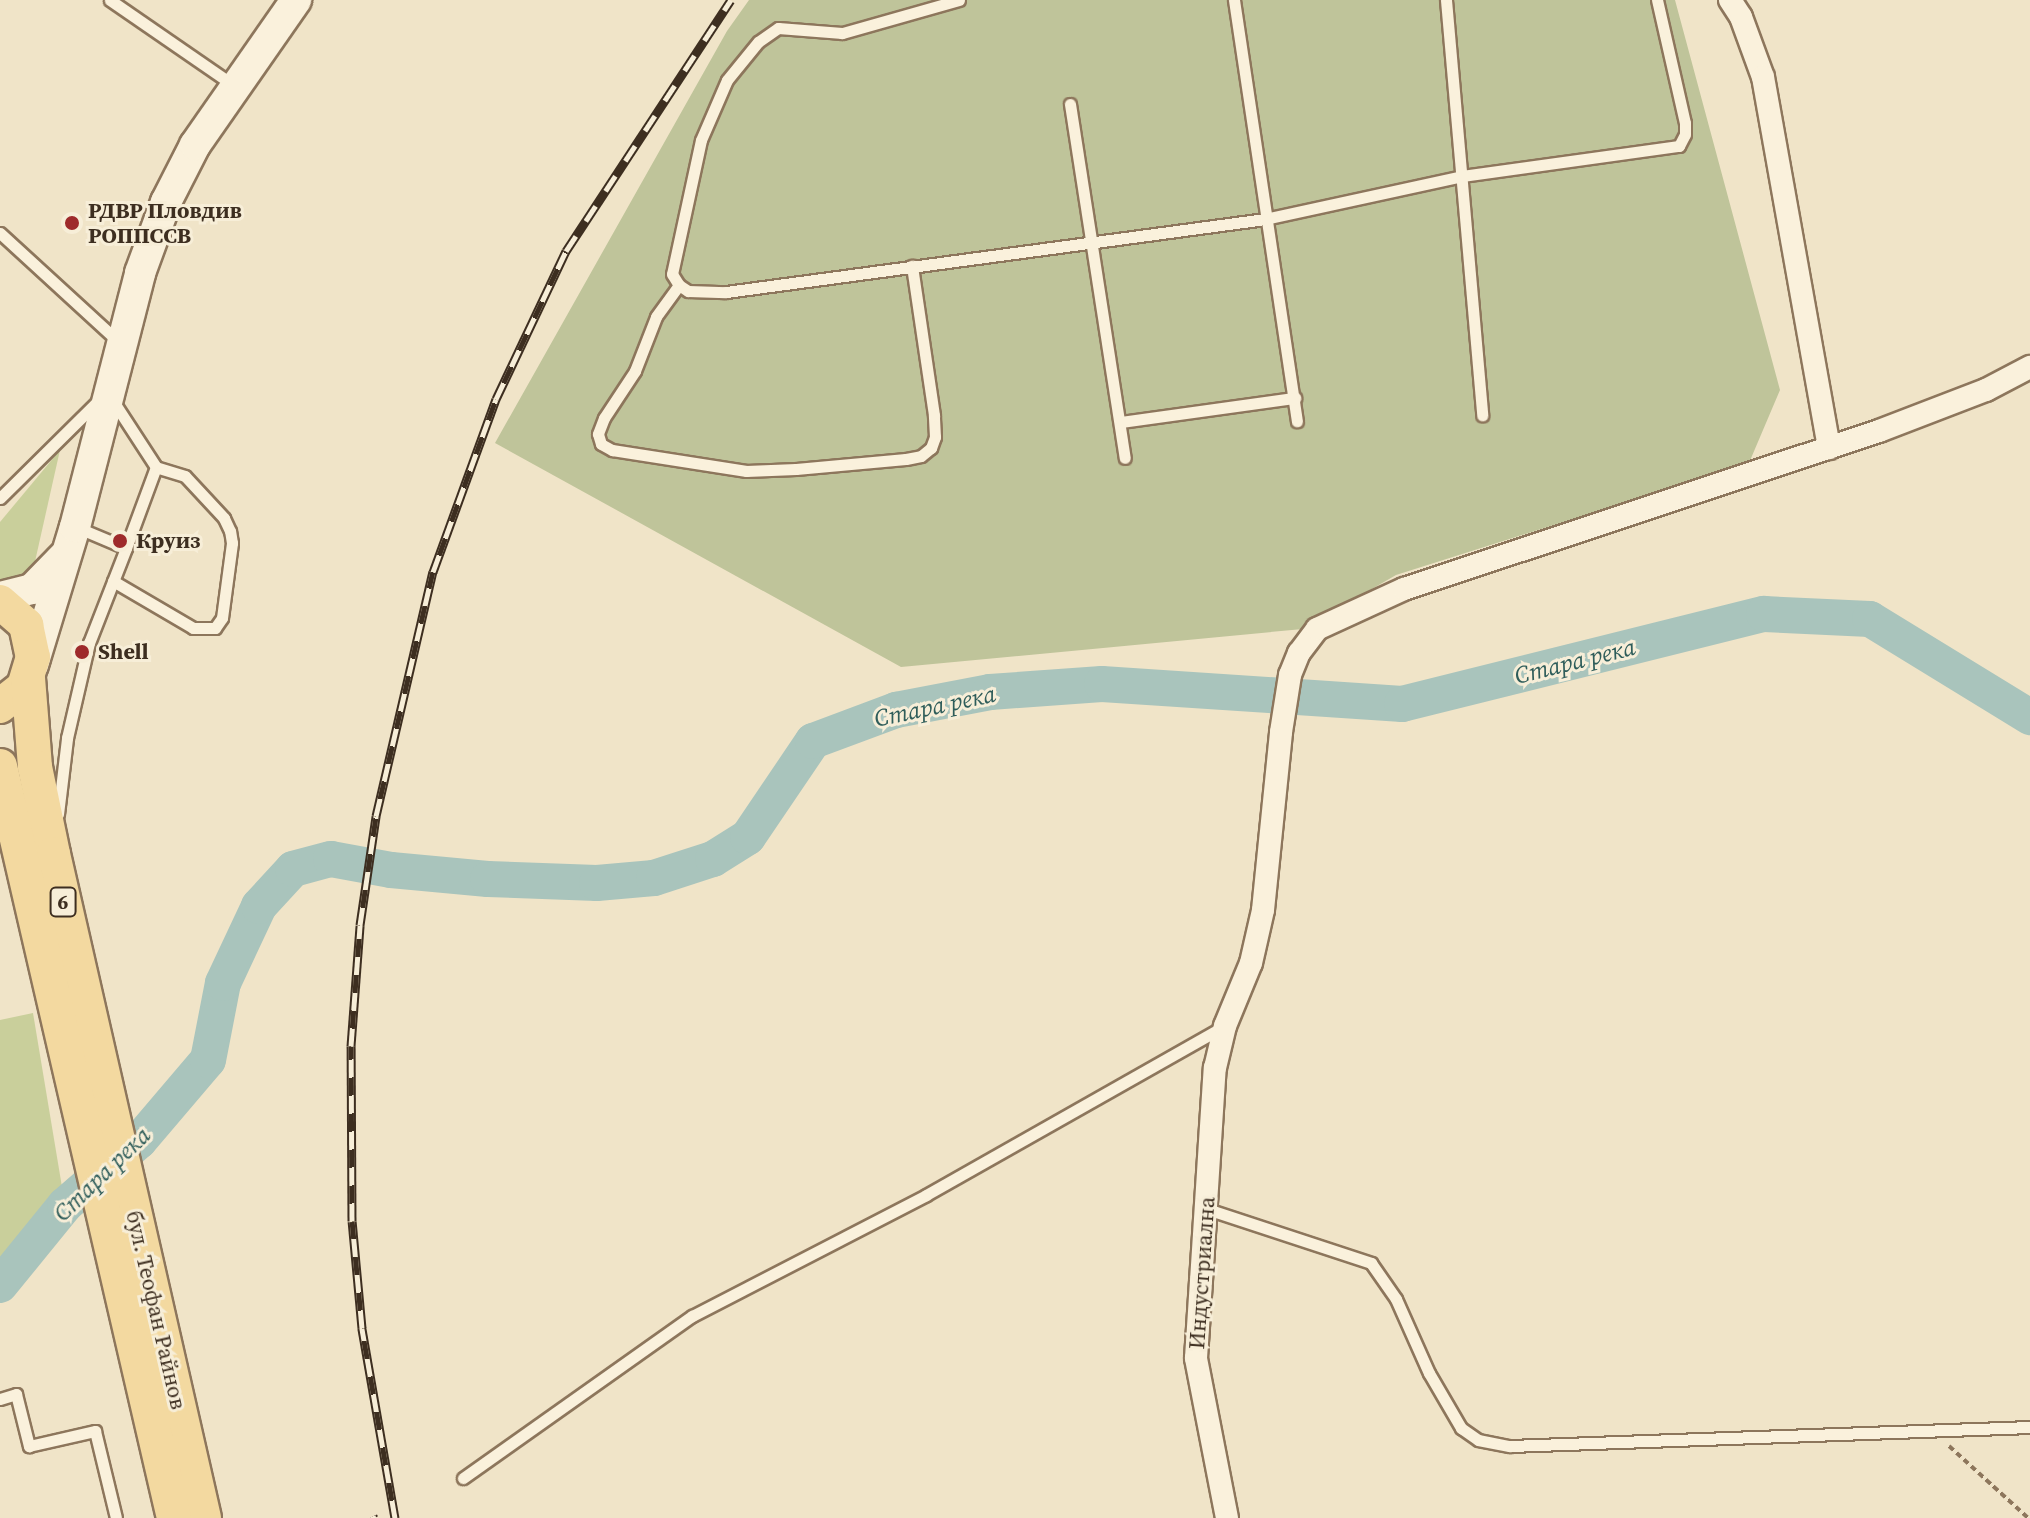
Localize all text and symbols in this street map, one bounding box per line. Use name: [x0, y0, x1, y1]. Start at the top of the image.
place label: РДВР Пловдив РОППССВ: [88, 197, 242, 248]
marker: РДВР Пловдив РОППССВ: [63, 214, 81, 232]
place label: Круиз: [136, 528, 200, 554]
marker: Круиз: [111, 532, 129, 550]
water label: Стара река: [1512, 632, 1638, 690]
place label: Shell: [98, 639, 149, 665]
marker: Shell: [73, 643, 91, 661]
water label: Стара река: [872, 679, 998, 733]
road number: 6: [49, 886, 77, 918]
water label: Стара река: [48, 1121, 156, 1227]
street label: Индустриална: [1183, 1196, 1221, 1350]
street label: бул. Теофан Райнов: [120, 1208, 192, 1412]

